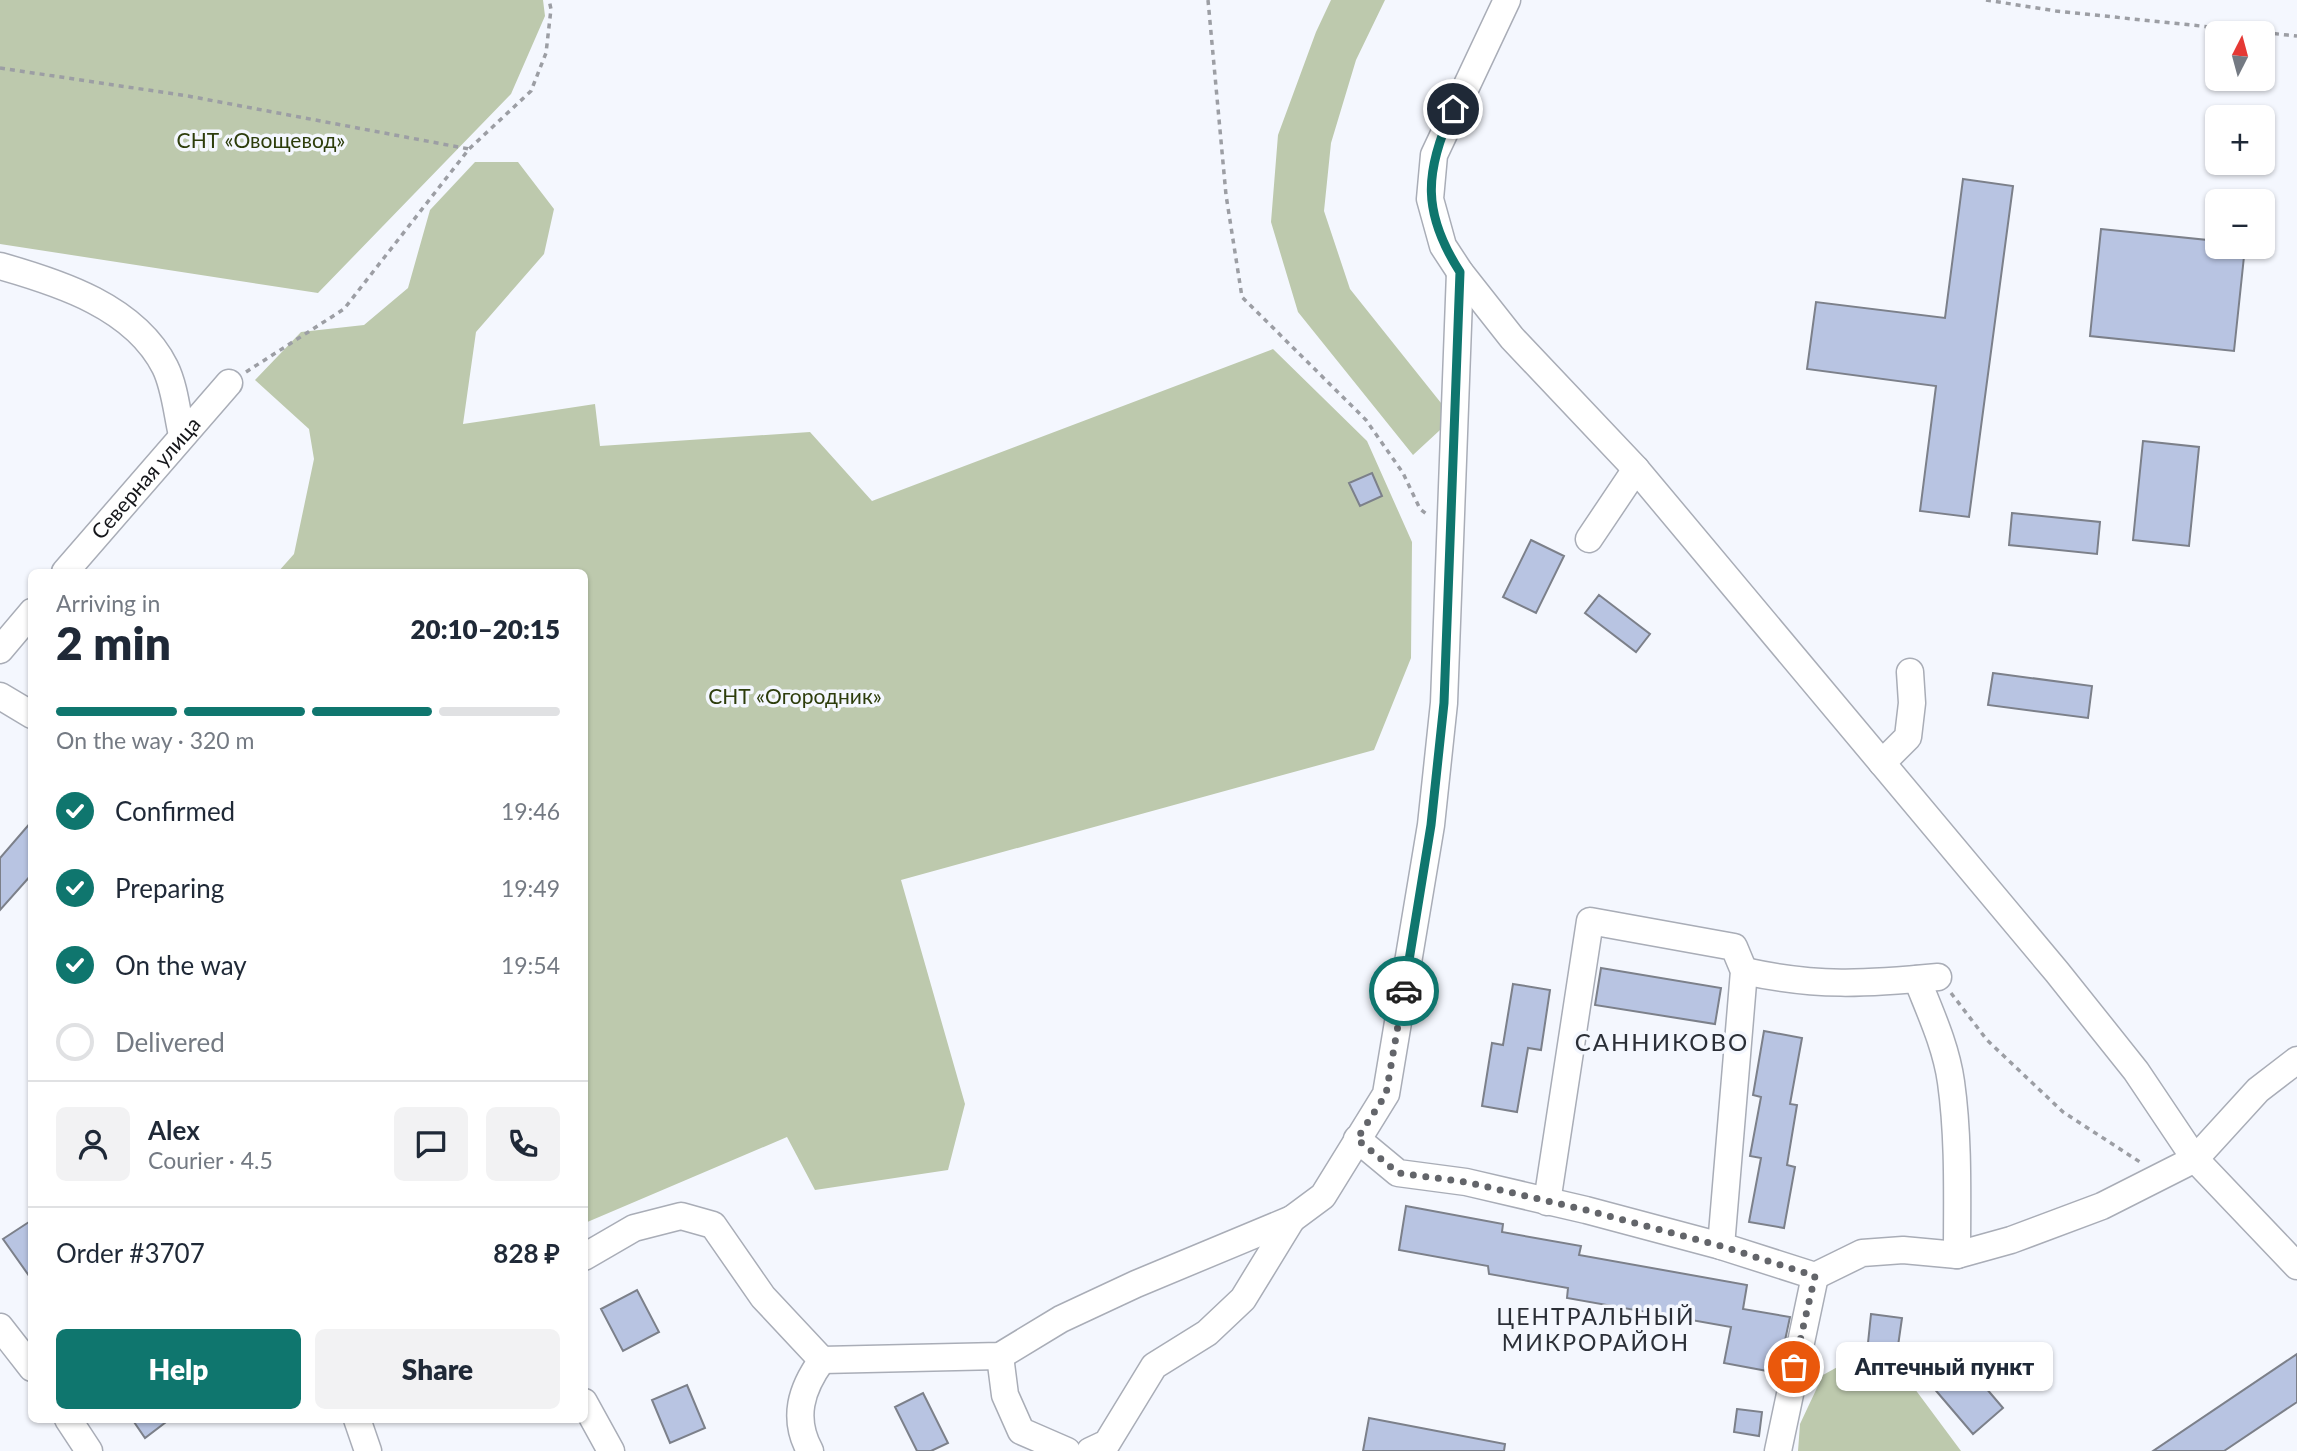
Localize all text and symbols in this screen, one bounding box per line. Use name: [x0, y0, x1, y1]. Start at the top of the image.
north arrow: [2205, 21, 2275, 91]
map controls: [2205, 21, 2275, 259]
pin: [1423, 79, 1483, 139]
icon: home: [1434, 90, 1472, 128]
button: +: [2205, 105, 2275, 175]
park label: СНТ «Овощевод»: [177, 127, 345, 152]
button: −: [2205, 189, 2275, 259]
street label: Северная улица: [85, 411, 205, 544]
text: Arriving in: [56, 589, 160, 617]
text: 20:10–20:15: [410, 613, 560, 645]
text: 2 min: [56, 615, 171, 670]
park label: СНТ «Огородник»: [708, 683, 882, 708]
text: On the way · 320 m: [56, 726, 255, 754]
icon: check: [56, 792, 94, 830]
text: Confirmed: [115, 795, 235, 827]
text: 19:46: [501, 797, 560, 825]
icon: check: [56, 869, 94, 907]
text: Preparing: [115, 872, 224, 904]
text: 19:49: [501, 874, 560, 902]
icon: check: [56, 946, 94, 984]
text: On the way: [115, 949, 247, 981]
text: 19:54: [501, 951, 560, 979]
courier: [1369, 956, 1439, 1026]
icon: car: [1385, 972, 1423, 1010]
text: Delivered: [115, 1026, 225, 1058]
district label: САННИКОВО: [1575, 1027, 1749, 1056]
button: person: [56, 1107, 130, 1181]
button: chat: [394, 1107, 468, 1181]
button: phone: [486, 1107, 560, 1181]
text: Alex: [148, 1114, 200, 1146]
text: Courier · 4.5: [148, 1146, 273, 1174]
text: Order #3707: [56, 1237, 205, 1269]
text: 828 ₽: [493, 1237, 560, 1269]
district label: ЦЕНТРАЛЬНЫЙ МИКРОРАЙОН: [1496, 1302, 1696, 1356]
button: Help: [56, 1329, 301, 1409]
button: Share: [315, 1329, 560, 1409]
pin: [1764, 1337, 1824, 1397]
callout: Аптечный пункт: [1836, 1342, 2053, 1392]
icon: bag: [1775, 1348, 1813, 1386]
text: Аптечный пункт: [1855, 1352, 2034, 1380]

